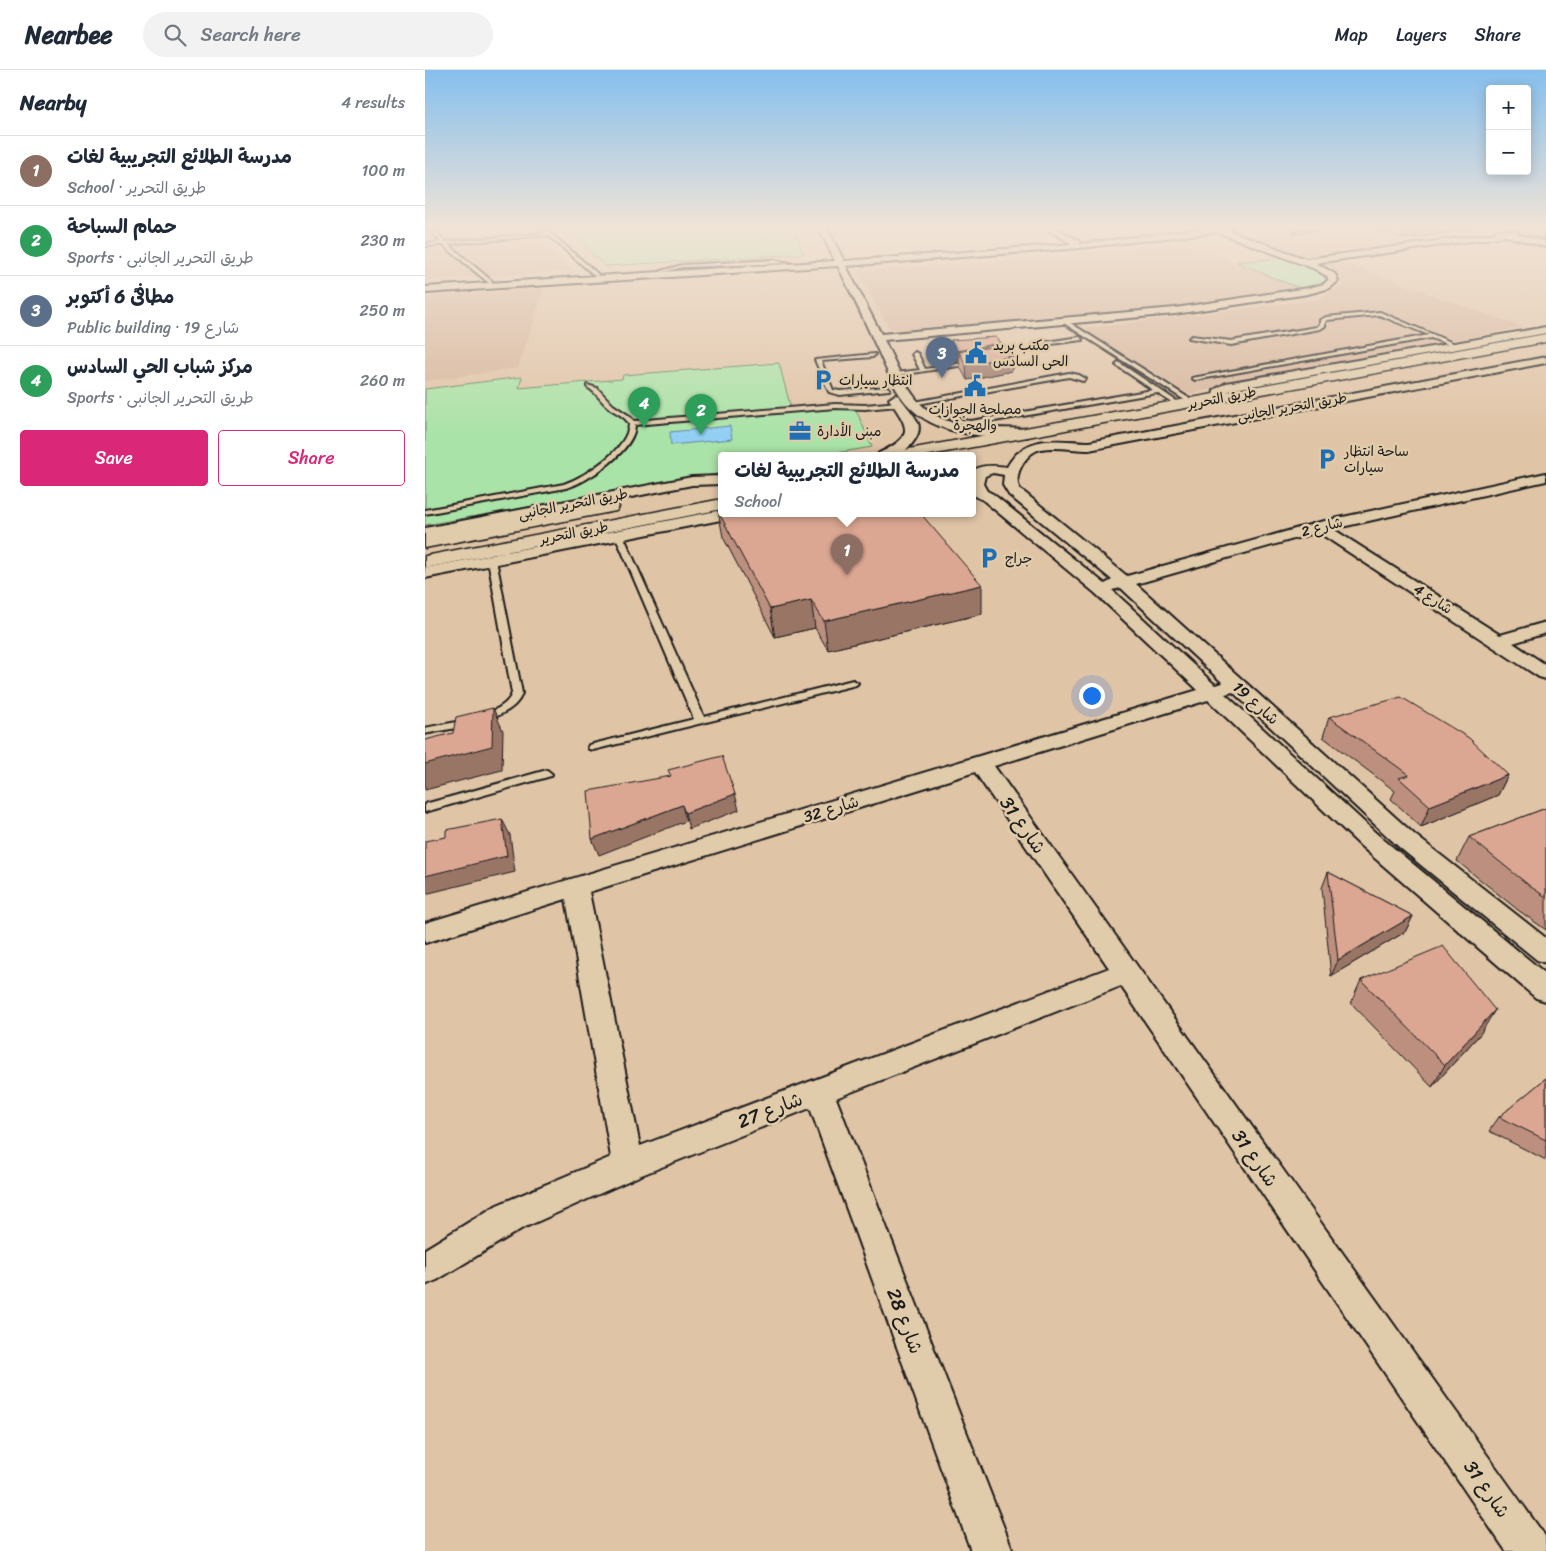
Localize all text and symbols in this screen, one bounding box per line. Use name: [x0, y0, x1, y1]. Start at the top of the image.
search box: [143, 12, 493, 57]
text: Nearbee: [25, 14, 113, 56]
text: Search here: [201, 18, 301, 51]
text: Map: [1335, 19, 1368, 51]
text: Layers: [1396, 19, 1447, 51]
text: Share: [1475, 19, 1521, 51]
icon: search: [161, 21, 189, 49]
text: Nearby: [20, 84, 86, 122]
map controls: [1486, 85, 1531, 175]
button: +: [1486, 85, 1531, 130]
text: 4 results: [341, 88, 405, 117]
button: −: [1486, 130, 1531, 175]
text: مدرسة الطلائع التجريبية لغات: [67, 140, 292, 173]
text: 1: [33, 156, 39, 185]
text: 100 m: [361, 156, 405, 185]
text: School · طريق التحرير: [67, 173, 206, 202]
text: حمام السباحة: [67, 210, 176, 243]
text: 2: [31, 226, 41, 255]
text: 230 m: [360, 226, 405, 255]
text: Sports · طريق التحرير الجانبى: [67, 243, 254, 272]
text: مطافئ 6 أكتوبر: [67, 280, 174, 313]
text: 3: [32, 296, 40, 325]
text: 250 m: [359, 296, 405, 325]
text: Public building · شارع 19: [67, 313, 239, 342]
place label: مكتب بريد الحى السادس: [993, 333, 1068, 374]
pin: 3: [926, 337, 958, 378]
public building icon: مكتب بريد الحى السادس: [963, 340, 989, 366]
text: مركز شباب الحي السادس: [67, 350, 253, 383]
text: 4: [31, 366, 41, 395]
text: 260 m: [360, 366, 405, 395]
parking icon: انتظار سيارات: [810, 367, 836, 393]
place label: انتظار سيارات: [839, 368, 913, 393]
public building icon: مصلحة الجوازات والهجرة: [962, 373, 988, 399]
street label: طريق التحرير: [1185, 379, 1258, 417]
text: Sports · طريق التحرير الجانبى: [67, 383, 254, 412]
street label: طريق التحرير الجانبى: [1235, 385, 1349, 429]
pin: 4: [628, 387, 660, 428]
pin: 2: [685, 394, 717, 435]
place label: مصلحة الجوازات والهجرة: [928, 397, 1022, 438]
office icon: مبنى الأدارة: [787, 418, 813, 444]
place label: مبنى الأدارة: [817, 419, 881, 444]
button: Save: [20, 430, 208, 486]
button: Share: [218, 430, 405, 486]
place label: ساحة انتظار سيارات: [1343, 439, 1409, 480]
parking icon: ساحة انتظار سيارات: [1314, 446, 1340, 472]
popup: [718, 452, 976, 517]
text: مدرسة الطلائع التجريبية لغات: [735, 454, 959, 487]
street label: طريق التحرير الجانبى: [516, 481, 630, 527]
text: School: [735, 487, 782, 516]
street label: شارع 2: [1299, 510, 1345, 544]
street label: طريق التحرير: [537, 514, 610, 552]
pin: 1: [831, 534, 863, 575]
parking icon: جراج: [976, 545, 1002, 571]
place label: جراج: [1005, 546, 1032, 571]
street label: شارع 4: [1408, 577, 1458, 621]
street label: شارع 19: [1226, 674, 1286, 732]
your location: [1079, 683, 1105, 709]
street label: شارع 32: [800, 787, 862, 831]
street label: شارع 31: [991, 789, 1055, 861]
street label: شارع 27: [732, 1082, 808, 1138]
street label: شارع 31: [1223, 1122, 1287, 1194]
street label: شارع 28: [877, 1283, 933, 1359]
street label: شارع 31: [1455, 1453, 1519, 1525]

